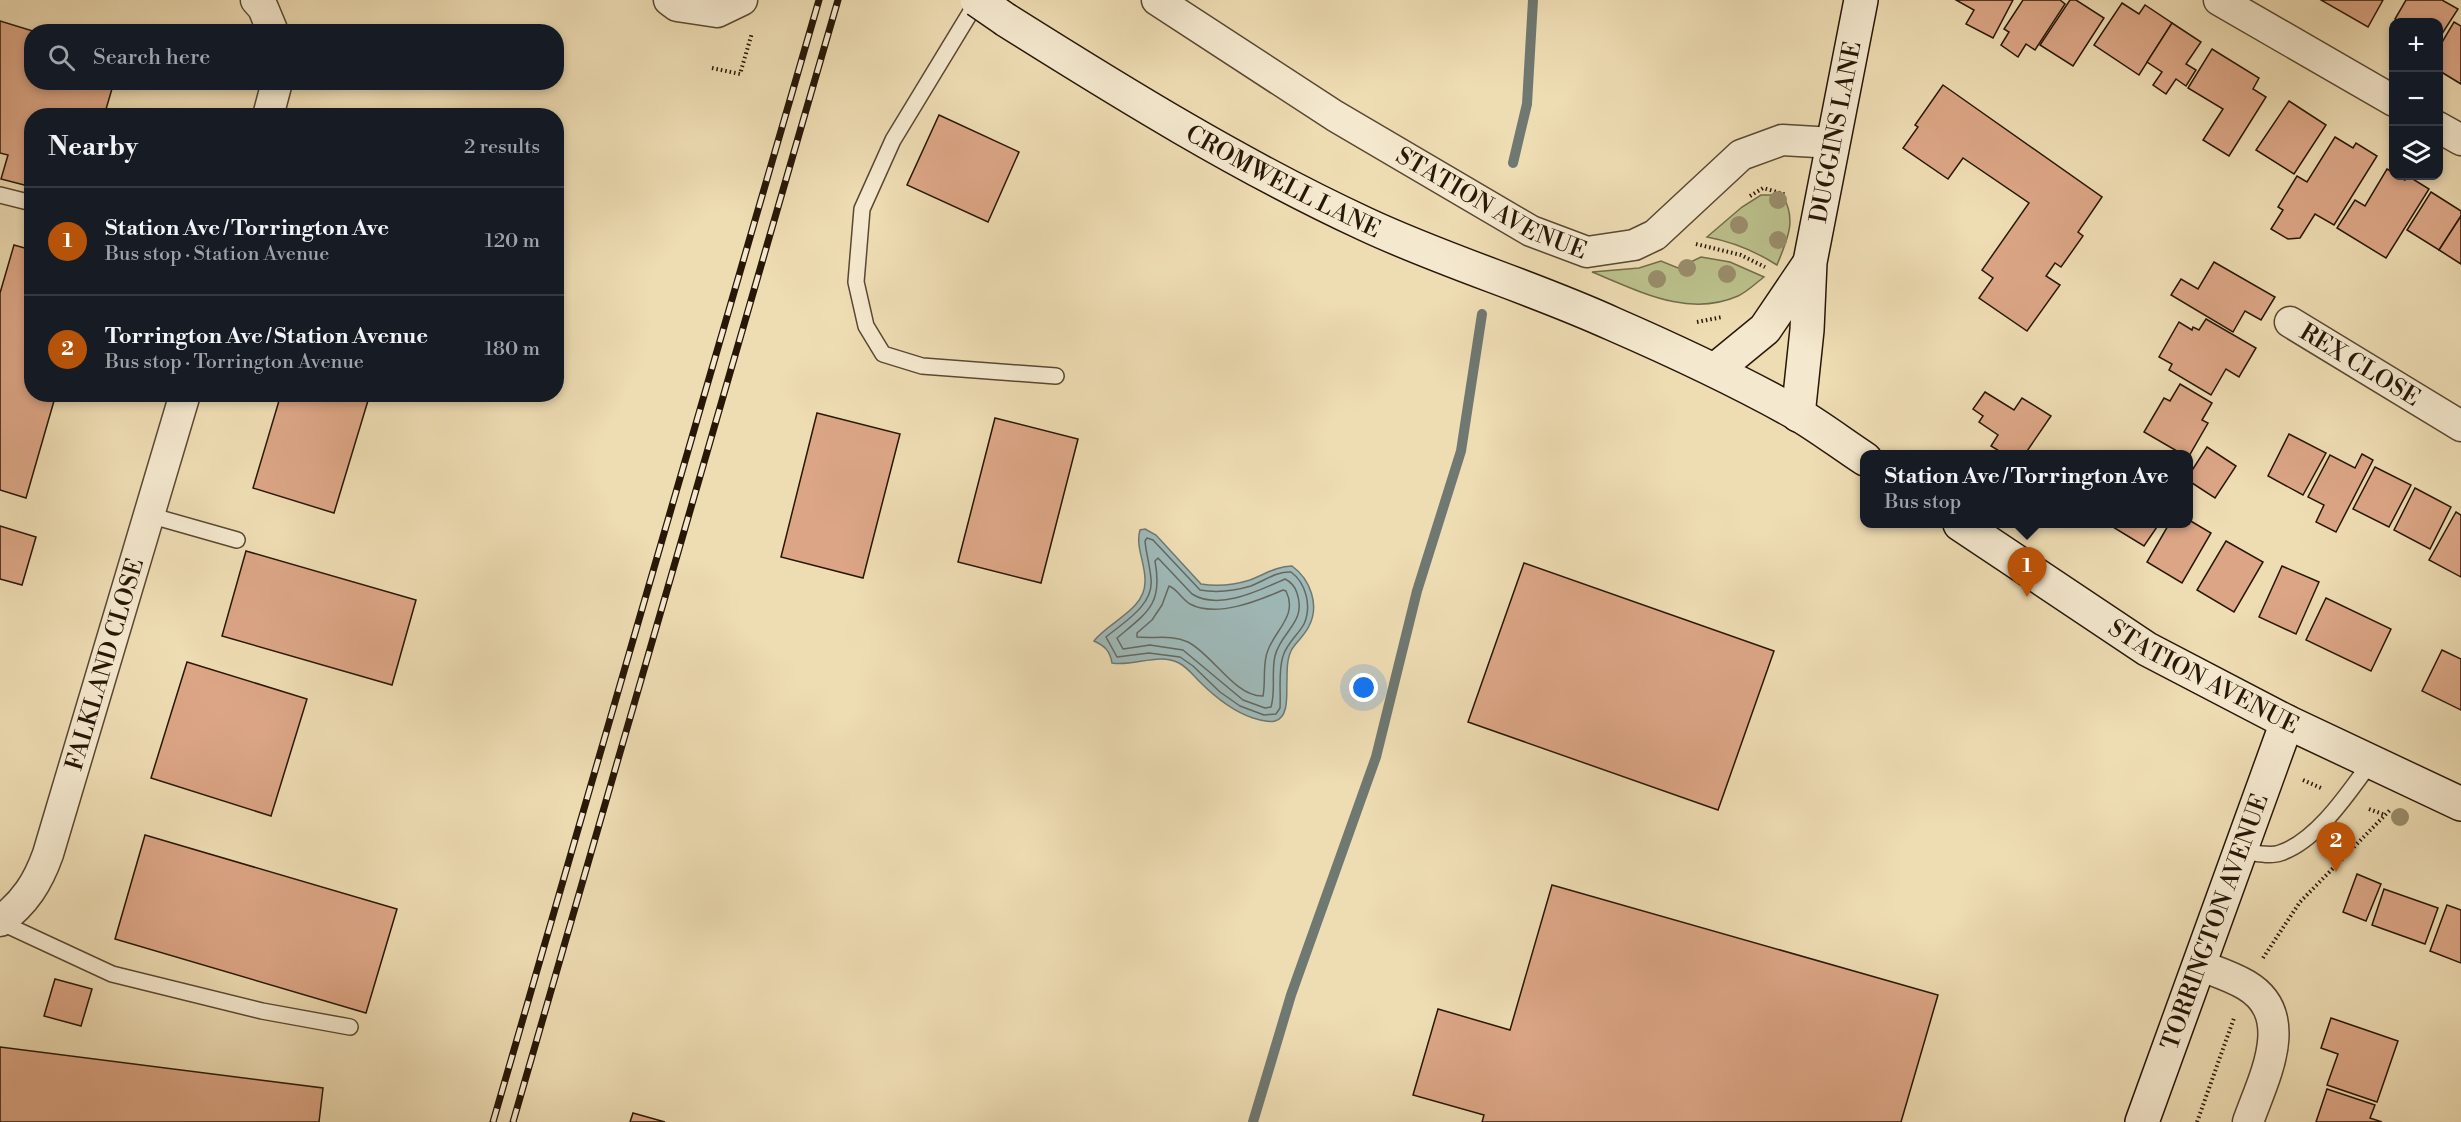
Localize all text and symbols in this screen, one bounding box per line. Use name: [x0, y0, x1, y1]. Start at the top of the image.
map controls: [2389, 18, 2443, 180]
button: +: [2389, 18, 2443, 72]
search box: [24, 24, 564, 90]
street label: DUGGINS LANE: [1804, 39, 1869, 226]
icon: search: [45, 41, 78, 74]
text: Search here: [93, 44, 210, 71]
button: −: [2389, 72, 2443, 126]
street label: CROMWELL LANE: [1180, 119, 1385, 245]
button: layers: [2389, 126, 2443, 180]
text: Nearby: [48, 131, 138, 163]
text: 2 results: [464, 135, 540, 160]
street label: STATION AVENUE: [1390, 141, 1591, 267]
text: Station Ave / Torrington Ave: [105, 215, 389, 242]
text: 1: [63, 229, 72, 254]
text: 120 m: [485, 229, 540, 254]
text: Bus stop · Station Avenue: [105, 242, 329, 267]
street label: REX CLOSE: [2294, 317, 2425, 414]
text: Torrington Ave / Station Avenue: [105, 323, 428, 350]
text: 2: [61, 337, 74, 362]
text: 180 m: [485, 337, 540, 362]
text: Bus stop · Torrington Avenue: [105, 350, 364, 375]
popup: [1860, 450, 2193, 528]
text: Station Ave / Torrington Ave: [1884, 463, 2169, 490]
text: Bus stop: [1884, 490, 1961, 515]
pin: 1: [2008, 548, 2046, 597]
street label: FALKLAND CLOSE: [60, 555, 151, 774]
street label: STATION AVENUE: [2102, 613, 2303, 741]
your location: [1349, 673, 1378, 702]
street label: TORRINGTON AVENUE: [2155, 790, 2276, 1054]
pin: 2: [2316, 822, 2356, 872]

